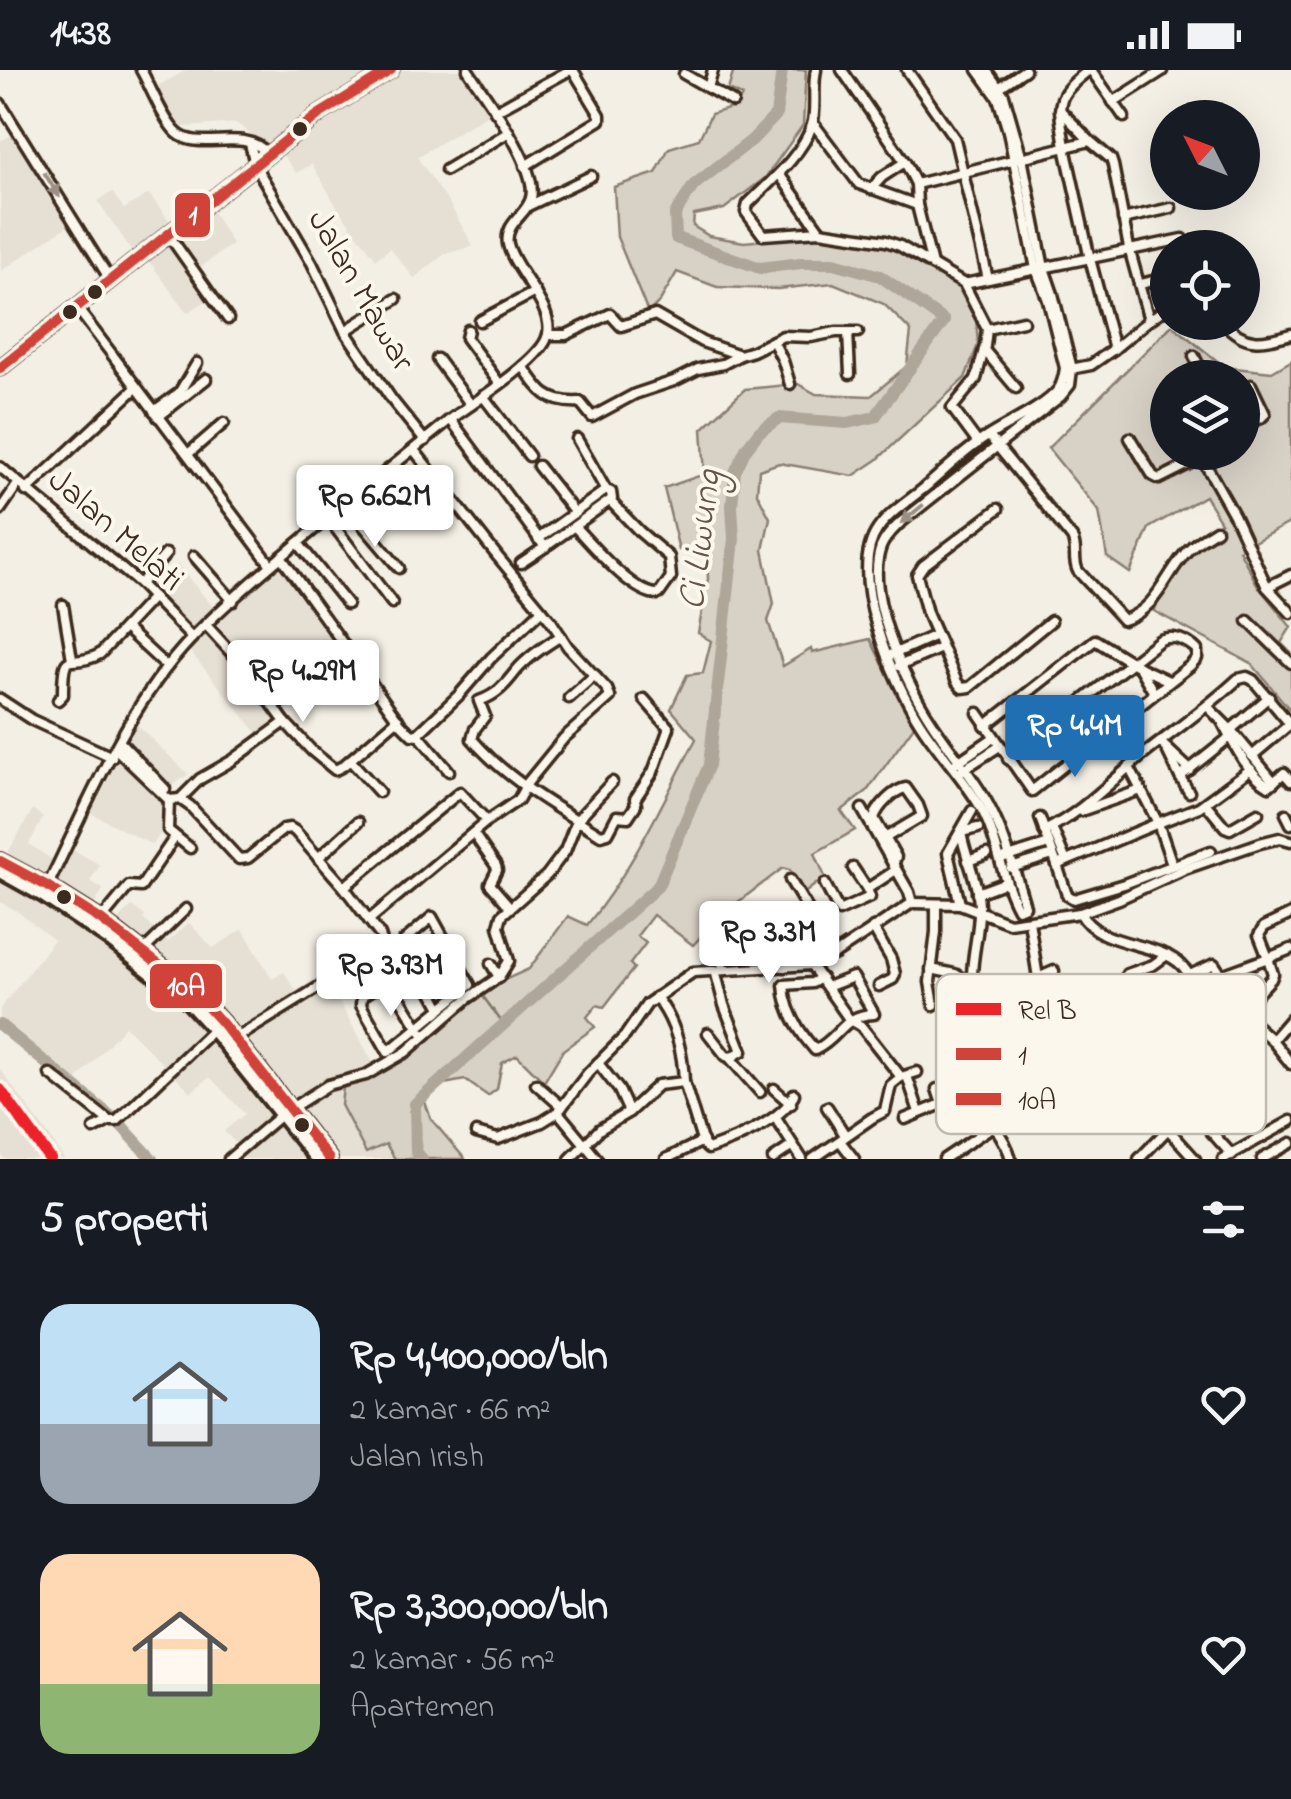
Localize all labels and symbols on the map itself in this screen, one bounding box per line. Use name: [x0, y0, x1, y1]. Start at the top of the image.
north arrow: [1150, 100, 1260, 210]
unlabelled marker: [290, 119, 310, 139]
one-way arrow: [42, 171, 60, 199]
line badge: 1: [173, 191, 212, 239]
text: 1: [189, 197, 198, 238]
street label: Jalan Mawar: [293, 200, 427, 382]
unlabelled marker: [85, 282, 105, 302]
unlabelled marker: [60, 302, 80, 322]
street label: Jalan Melati: [35, 457, 195, 605]
pin: Rp 6.62M: [272, 465, 478, 550]
water label: Ci Liwung: [666, 466, 738, 613]
one-way arrow: [899, 503, 924, 524]
pin: Rp 4.29M: [200, 640, 406, 725]
pin: Rp 4.4M: [983, 695, 1167, 780]
unlabelled marker: [54, 887, 74, 907]
pin: Rp 3.3M: [677, 901, 861, 986]
pin: Rp 3.93M: [288, 934, 494, 1019]
line badge: 10A: [148, 962, 224, 1010]
text: 10A: [167, 968, 205, 1009]
legend: [936, 974, 1266, 1134]
text: Rel B: [1018, 992, 1077, 1033]
text: 1: [1018, 1037, 1027, 1078]
text: 10A: [1018, 1082, 1056, 1123]
unlabelled marker: [292, 1115, 312, 1135]

